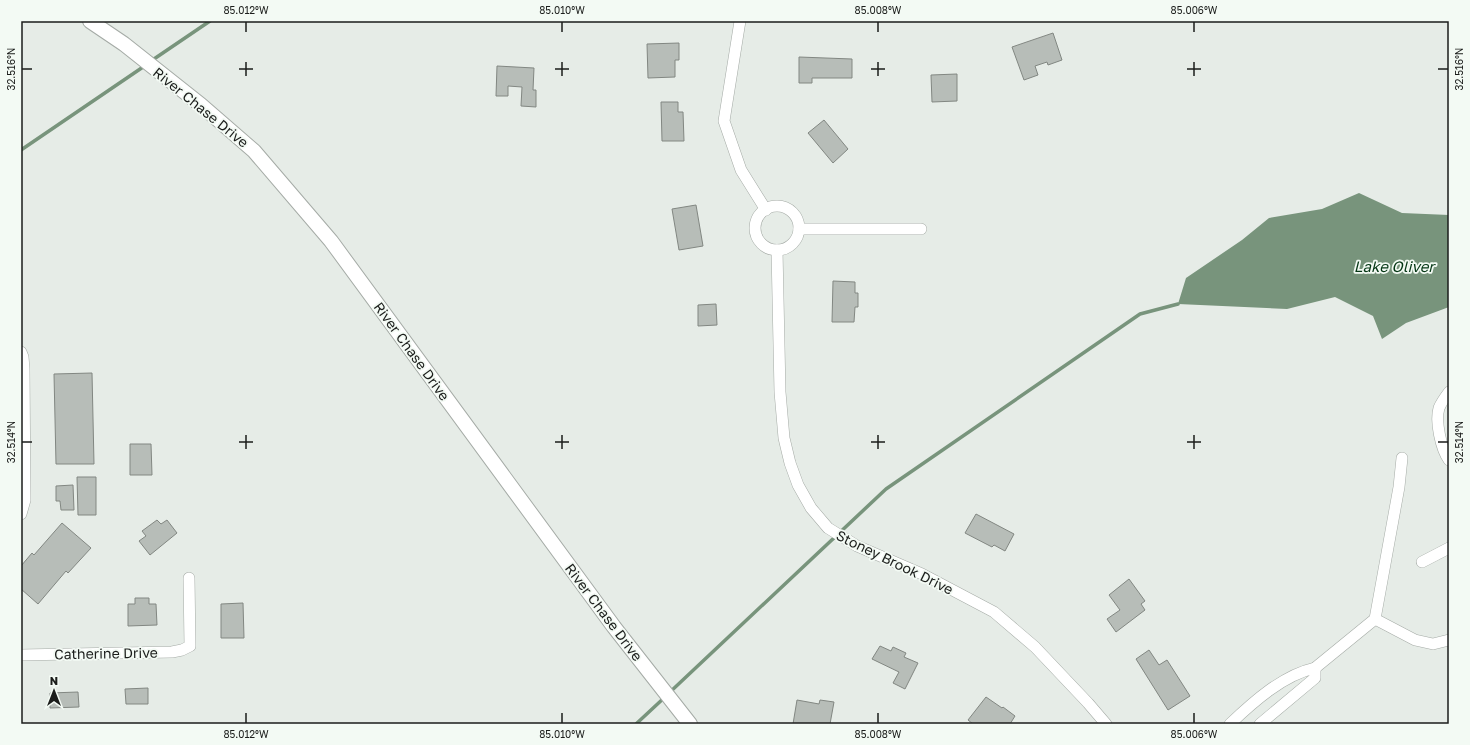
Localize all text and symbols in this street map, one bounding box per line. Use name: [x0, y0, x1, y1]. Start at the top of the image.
text: 85.012°W: [223, 4, 269, 16]
text: 85.010°W: [539, 4, 585, 16]
text: 85.008°W: [855, 4, 902, 16]
text: 85.006°W: [1171, 4, 1218, 16]
text: 32.516°N: [5, 48, 17, 90]
text: 32.516°N: [1453, 48, 1465, 90]
street label: River Chase Drive: [150, 63, 252, 151]
water label: Lake Oliver: [1354, 257, 1436, 275]
street label: River Chase Drive: [371, 298, 453, 404]
text: 32.514°N: [5, 421, 17, 463]
text: 32.514°N: [1453, 421, 1465, 463]
street label: Stoney Brook Drive: [834, 526, 956, 598]
street label: River Chase Drive: [562, 560, 646, 664]
street label: Catherine Drive: [54, 644, 158, 662]
north arrow: [34, 671, 74, 711]
text: N: [50, 674, 58, 687]
text: 85.012°W: [223, 728, 269, 740]
text: 85.010°W: [539, 728, 585, 740]
text: 85.008°W: [855, 728, 902, 740]
text: 85.006°W: [1171, 728, 1218, 740]

